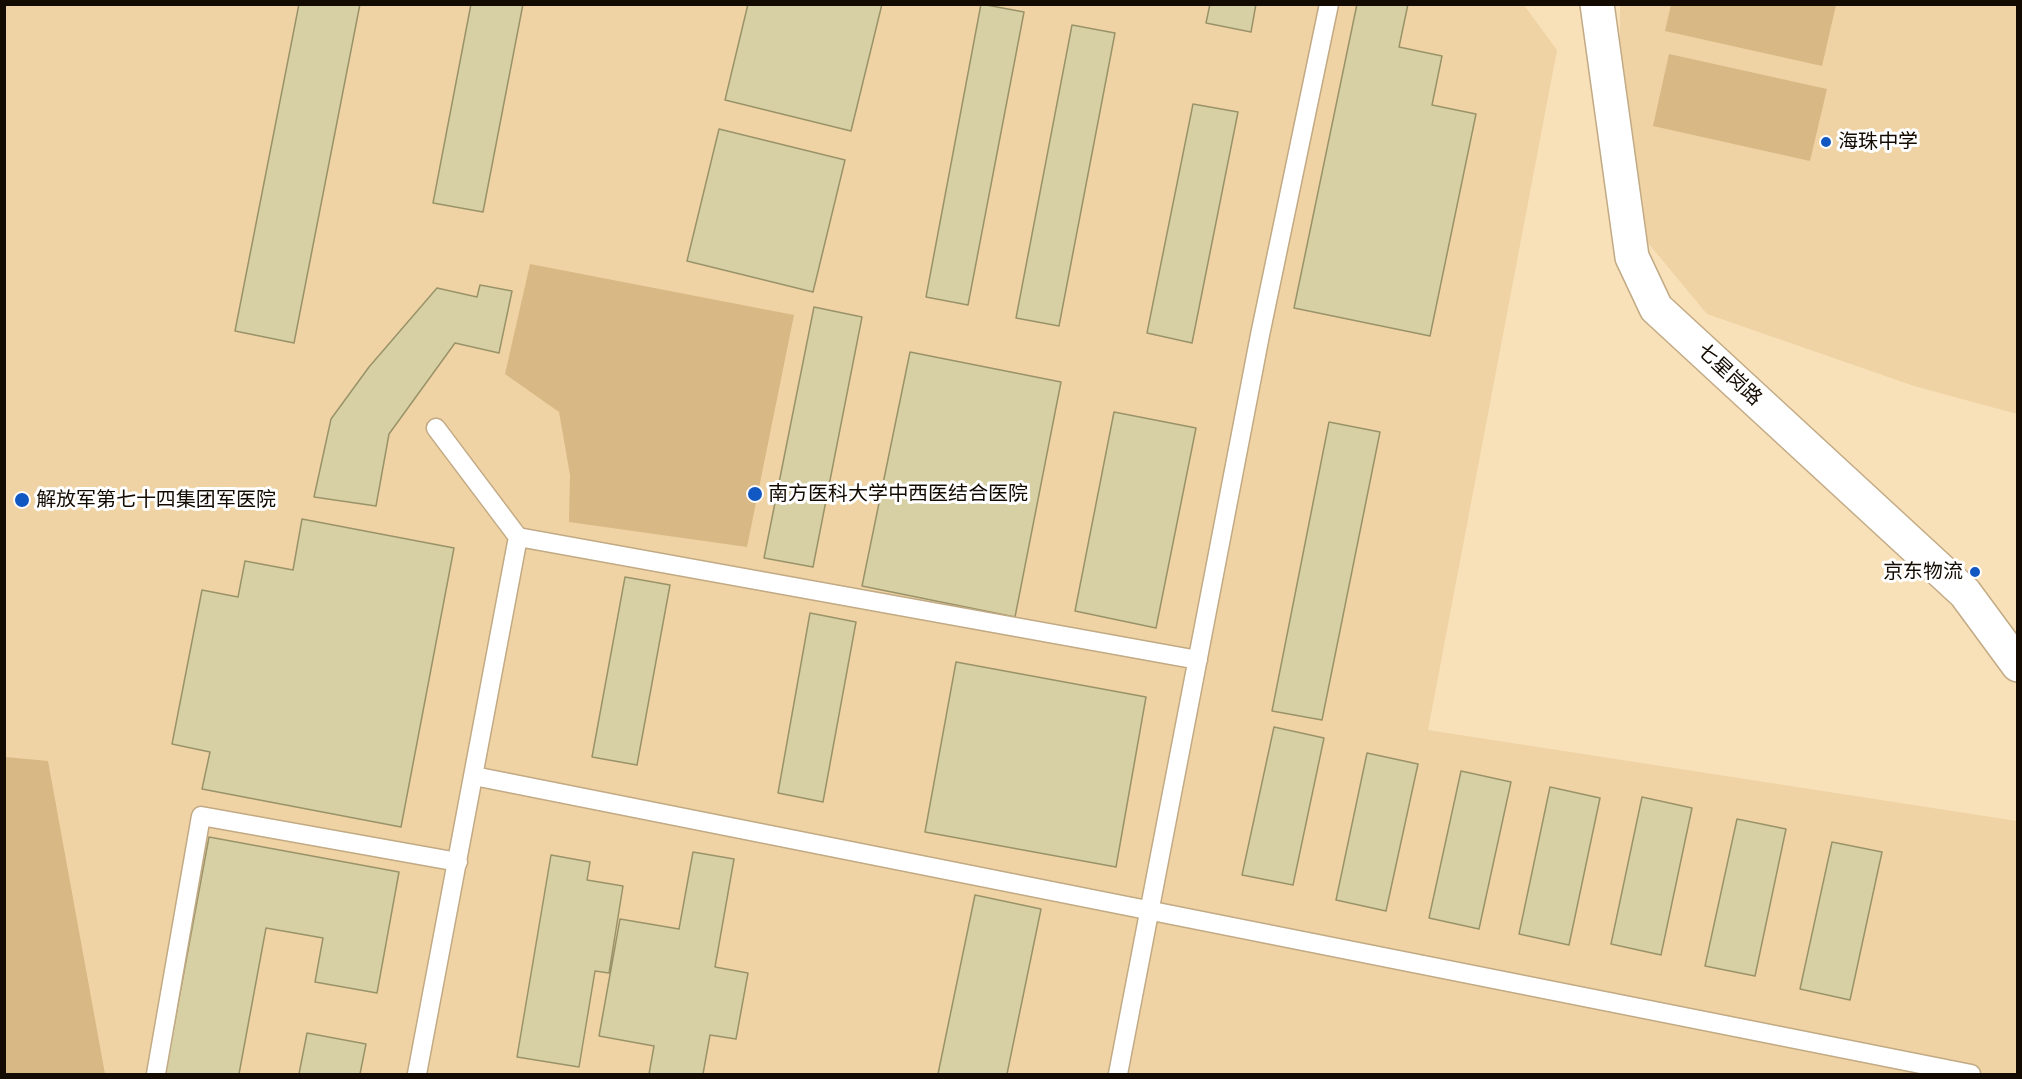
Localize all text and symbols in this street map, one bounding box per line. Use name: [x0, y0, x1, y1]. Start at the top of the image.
place label: 海珠中学: [1838, 130, 1918, 154]
marker: 海珠中学: [1819, 135, 1833, 149]
street label: 七星岗路: [1692, 339, 1766, 411]
place label: 南方医科大学中西医结合医院: [768, 482, 1028, 506]
marker: 南方医科大学中西医结合医院: [746, 485, 764, 503]
place label: 解放军第七十四集团军医院: [36, 488, 276, 512]
marker: 解放军第七十四集团军医院: [13, 491, 31, 509]
place label: 京东物流: [1883, 560, 1963, 584]
marker: 京东物流: [1968, 565, 1982, 579]

